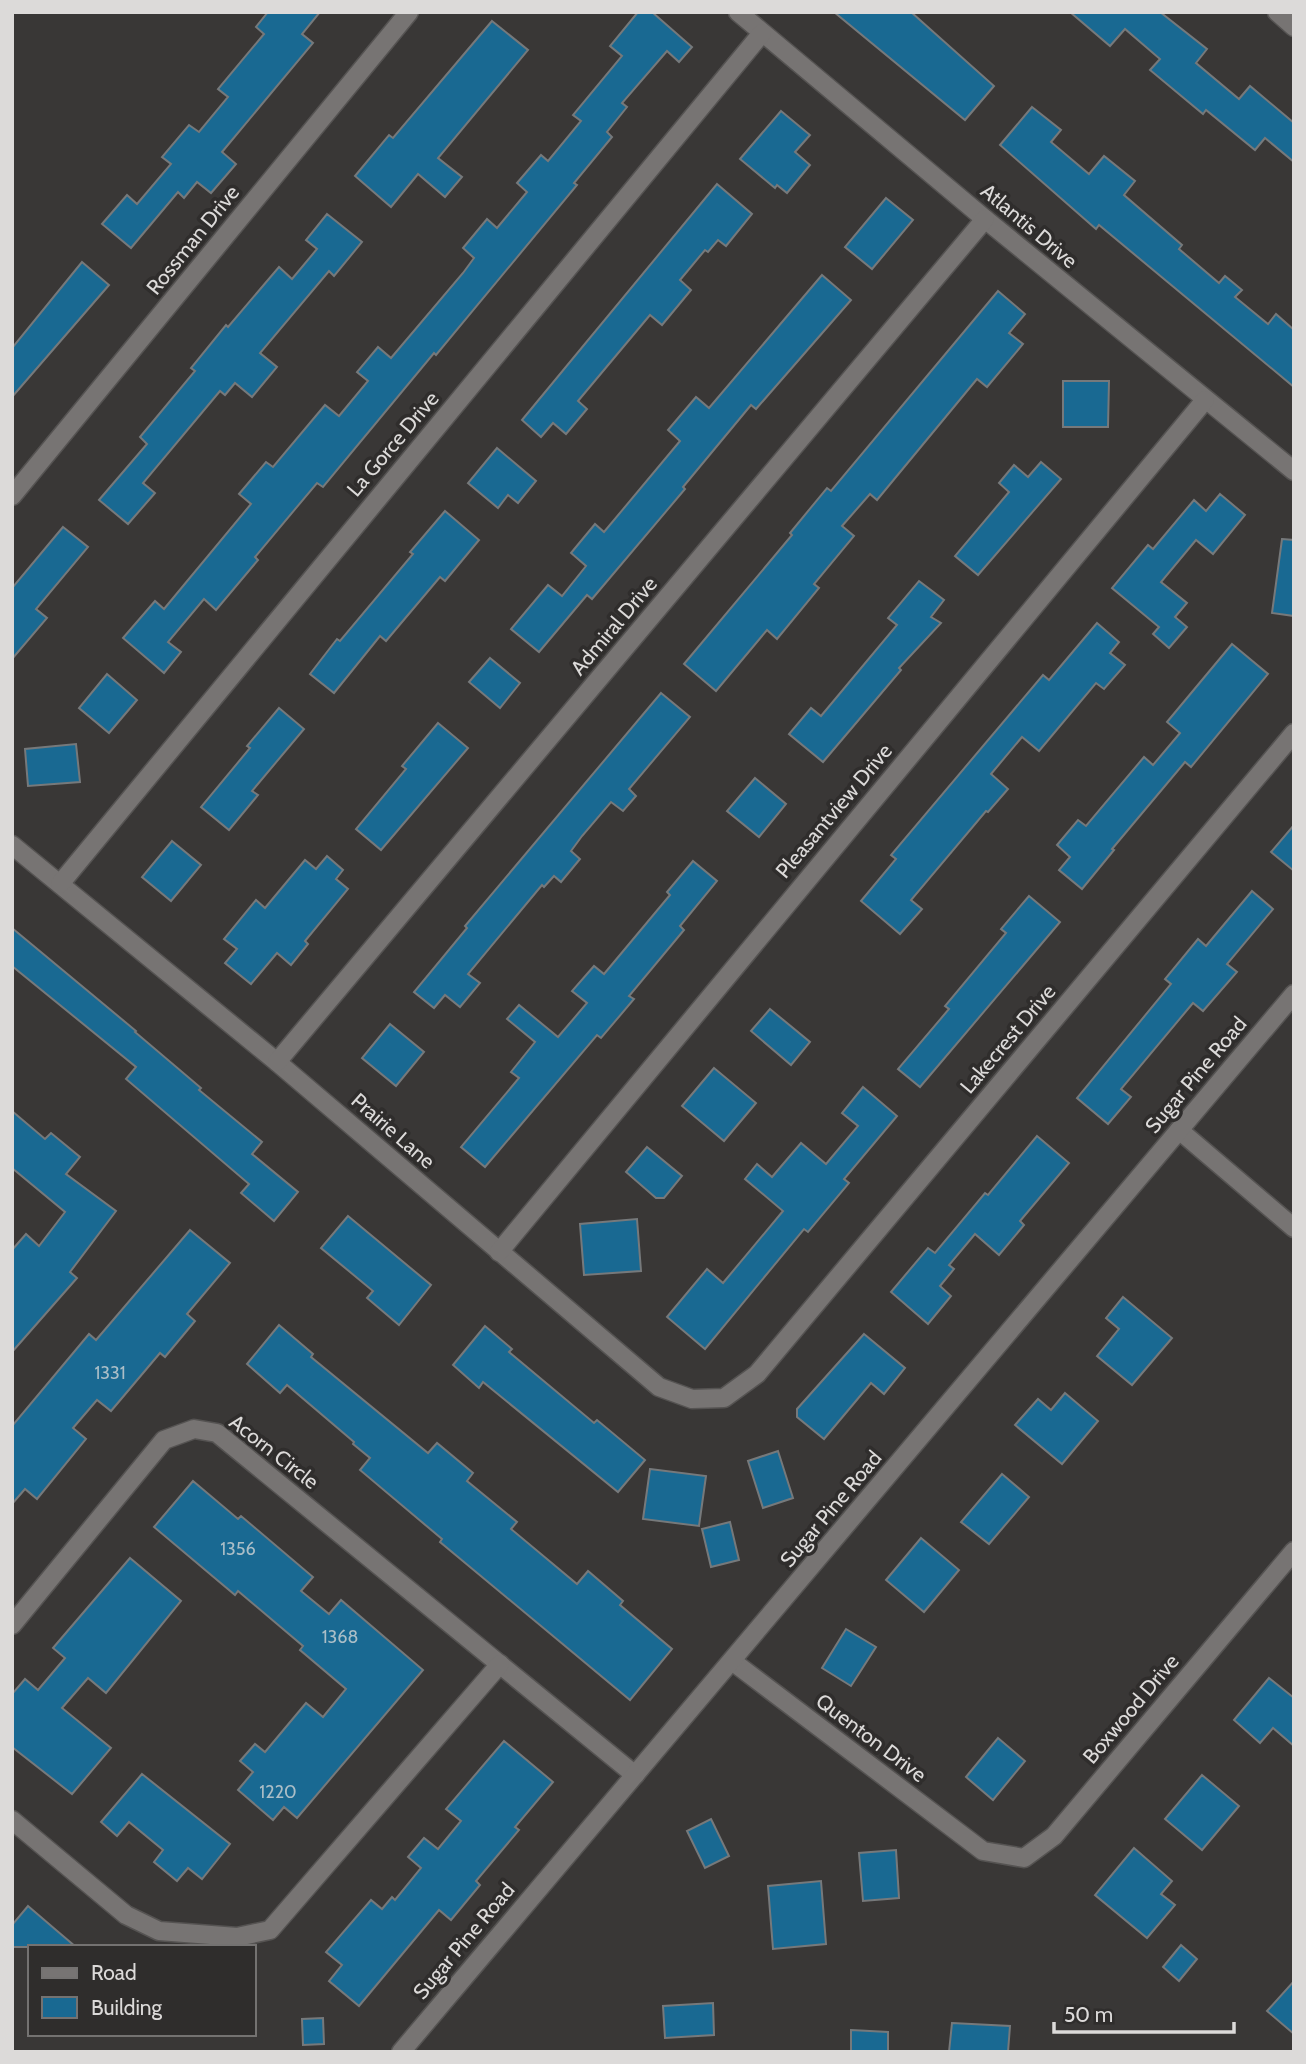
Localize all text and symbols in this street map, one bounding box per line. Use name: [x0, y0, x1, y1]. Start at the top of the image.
street label: Atlantis Drive: [976, 178, 1083, 273]
street label: Rossman Drive: [141, 180, 244, 299]
street label: La Gorce Drive: [342, 386, 444, 501]
street label: Admiral Drive: [565, 571, 662, 680]
street label: Pleasantview Drive: [770, 738, 897, 883]
street label: Lakecrest Drive: [955, 979, 1061, 1098]
street label: Sugar Pine Road: [1140, 1011, 1252, 1138]
street label: Prairie Lane: [346, 1088, 440, 1174]
house number: 1331: [94, 1362, 126, 1384]
street label: Acorn Circle: [225, 1409, 324, 1494]
street label: Sugar Pine Road: [775, 1445, 887, 1572]
house number: 1356: [220, 1538, 256, 1560]
house number: 1368: [322, 1626, 358, 1648]
street label: Boxwood Drive: [1078, 1649, 1184, 1769]
street label: Quenton Drive: [811, 1688, 932, 1787]
house number: 1220: [259, 1781, 297, 1803]
street label: Sugar Pine Road: [408, 1877, 520, 2004]
legend: [28, 1945, 256, 2036]
text: Road: [91, 1960, 137, 1985]
scale bar: [1054, 1990, 1234, 2034]
text: Building: [91, 1995, 163, 2020]
text: 50 m: [1064, 2002, 1113, 2027]

